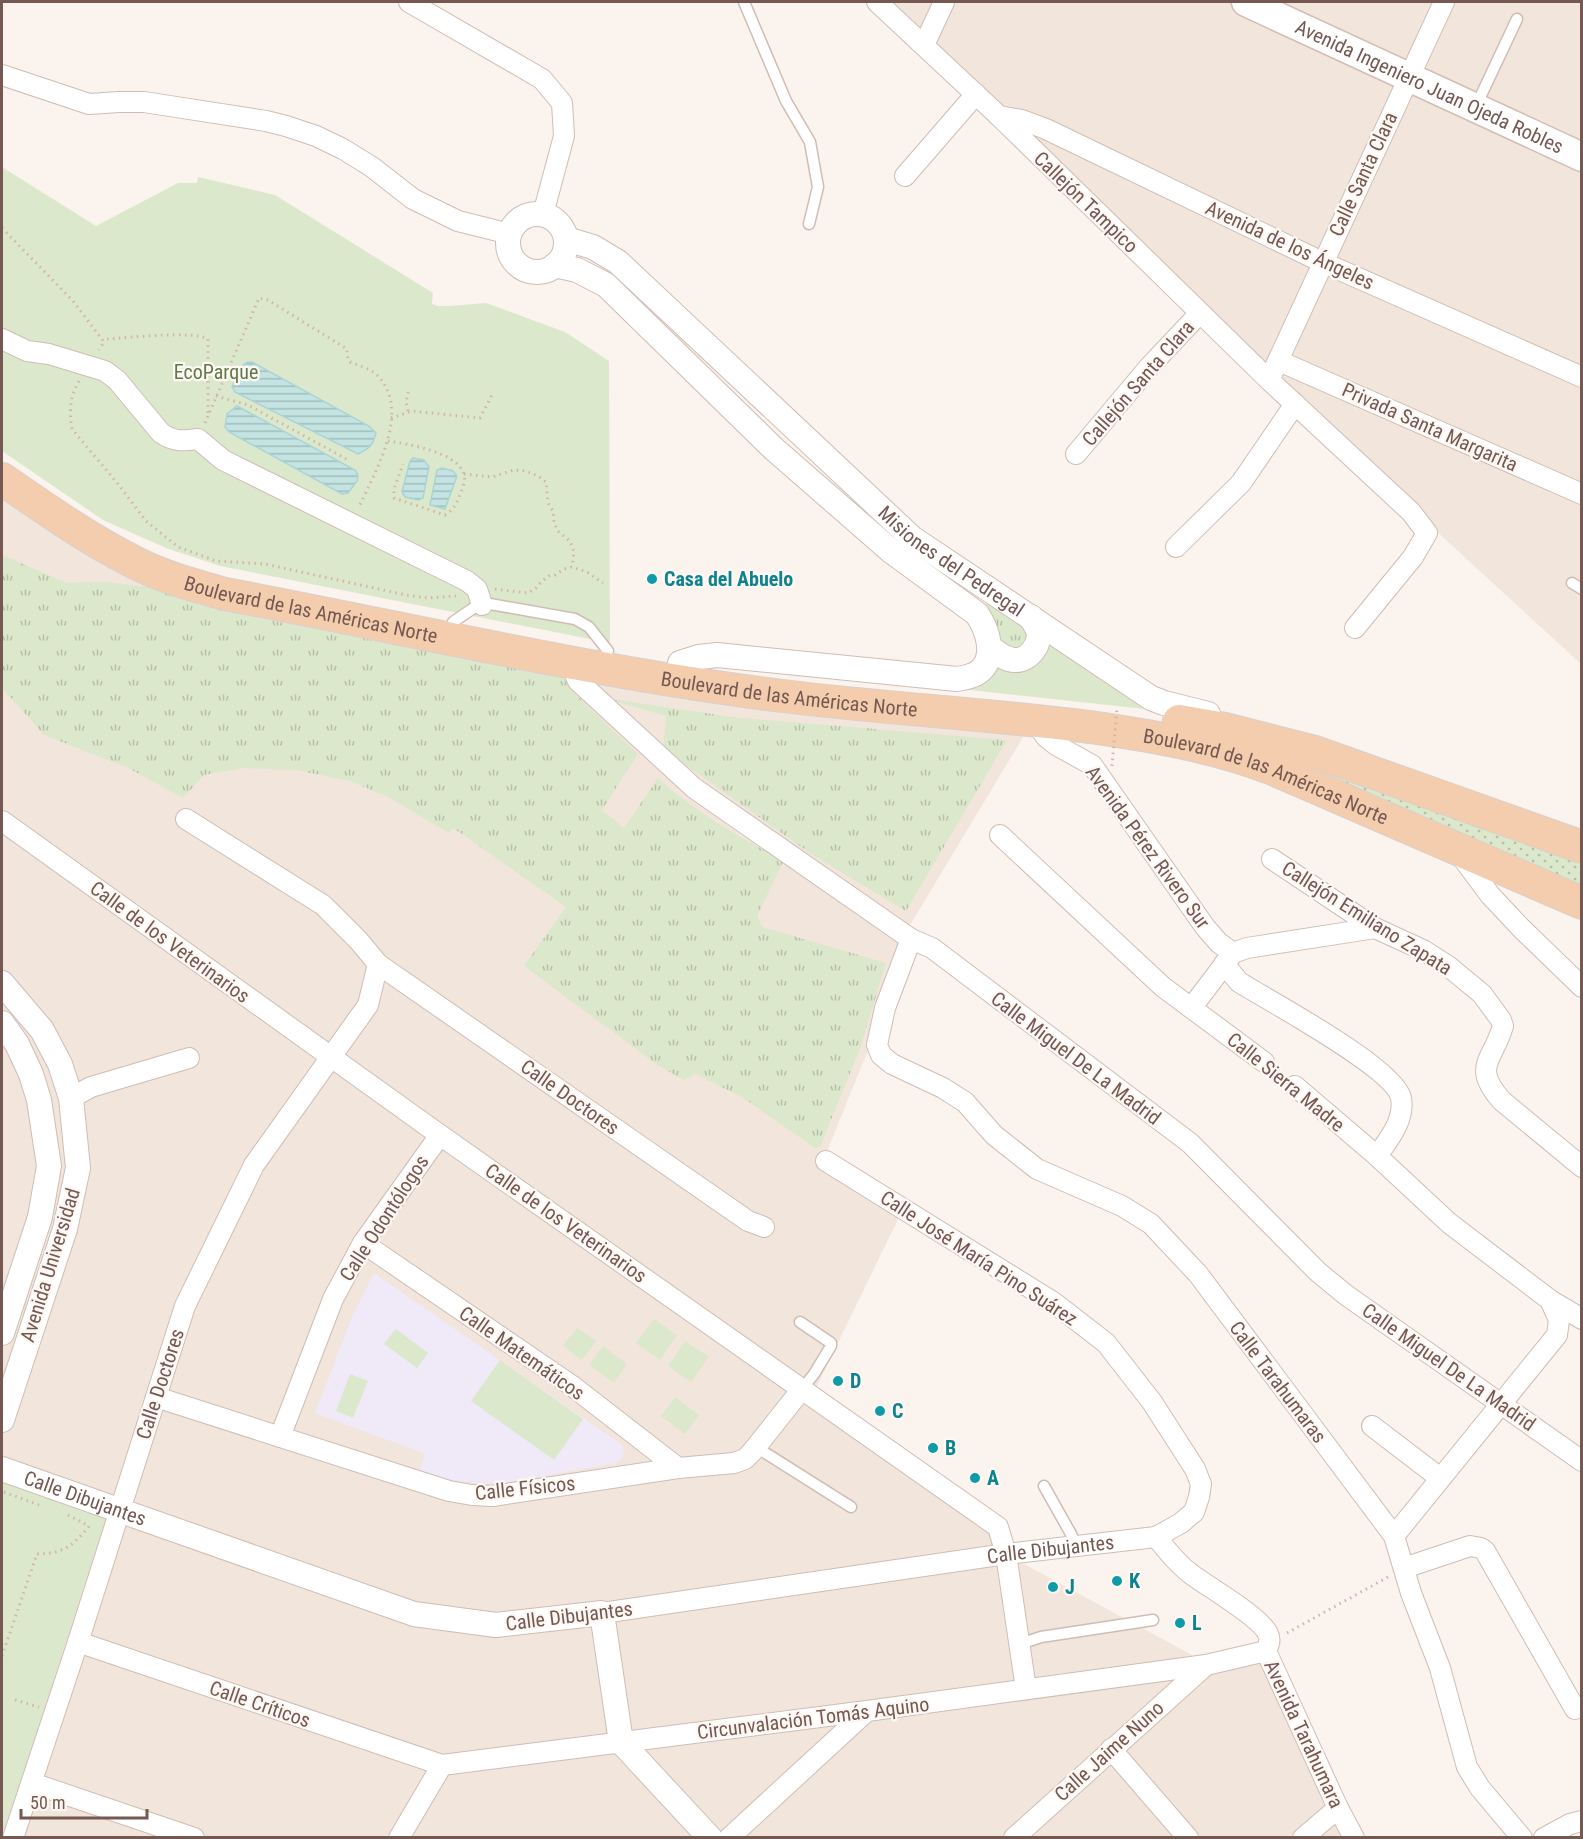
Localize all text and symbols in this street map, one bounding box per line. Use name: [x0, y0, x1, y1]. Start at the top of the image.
street label: Avenida Ingeniero Juan Ojeda Robles: [1292, 15, 1567, 159]
street label: Calle Santa Clara: [1324, 108, 1402, 240]
street label: Callejón Tampico: [1029, 146, 1143, 258]
street label: Avenida de los Ángeles: [1202, 195, 1378, 295]
street label: Callejón Santa Clara: [1077, 315, 1199, 451]
park label: EcoParque: [174, 360, 258, 384]
street label: Privada Santa Margarita: [1338, 377, 1522, 477]
street label: Misiones del Pedregal: [873, 501, 1029, 622]
place label: Casa del Abuelo: [664, 567, 793, 591]
street label: Boulevard de las Américas Norte: [181, 571, 440, 648]
marker: Casa del Abuelo: [645, 572, 659, 586]
street label: Boulevard de las Américas Norte: [659, 667, 918, 722]
street label: Boulevard de las Américas Norte: [1142, 724, 1392, 829]
street label: Avenida Pérez Rivero Sur: [1081, 761, 1215, 933]
street label: Callejón Emiliano Zapata: [1278, 856, 1456, 980]
street label: Calle de los Veterinarios: [85, 876, 255, 1008]
street label: Calle Miguel De La Madrid: [986, 986, 1166, 1130]
street label: Calle Sierra Madre: [1222, 1027, 1350, 1137]
street label: Calle Doctores: [516, 1054, 624, 1140]
street label: Calle Odontólogos: [334, 1151, 434, 1285]
street label: Calle de los Veterinarios: [481, 1158, 651, 1288]
street label: Avenida Universidad: [15, 1185, 85, 1345]
street label: Calle José María Pino Suárez: [876, 1185, 1082, 1331]
street label: Calle Miguel De La Madrid: [1358, 1298, 1540, 1436]
street label: Calle Matemáticos: [455, 1301, 589, 1405]
street label: Calle Tarahumaras: [1224, 1316, 1332, 1448]
street label: Calle Doctores: [131, 1326, 189, 1442]
place label: D: [850, 1369, 861, 1393]
marker: D: [831, 1374, 845, 1388]
place label: C: [892, 1399, 903, 1423]
marker: C: [873, 1404, 887, 1418]
place label: B: [945, 1436, 956, 1460]
marker: B: [926, 1441, 940, 1455]
street label: Calle Dibujantes: [21, 1466, 149, 1531]
place label: A: [987, 1466, 999, 1490]
street label: Calle Físicos: [474, 1471, 576, 1505]
marker: A: [968, 1471, 982, 1485]
street label: Calle Dibujantes: [985, 1530, 1115, 1569]
place label: K: [1129, 1569, 1141, 1593]
marker: K: [1110, 1574, 1124, 1588]
place label: J: [1065, 1575, 1075, 1599]
marker: J: [1046, 1580, 1060, 1594]
street label: Calle Dibujantes: [504, 1596, 634, 1636]
place label: L: [1192, 1611, 1202, 1635]
marker: L: [1173, 1616, 1187, 1630]
street label: Avenida Tarahumara: [1259, 1656, 1349, 1812]
street label: Calle Críticos: [206, 1676, 314, 1732]
street label: Circunvalación Tomás Aquino: [696, 1692, 930, 1744]
street label: Calle Jaime Nuno: [1049, 1696, 1169, 1806]
scale bar: [21, 1782, 147, 1820]
text: 50 m: [30, 1792, 65, 1813]

